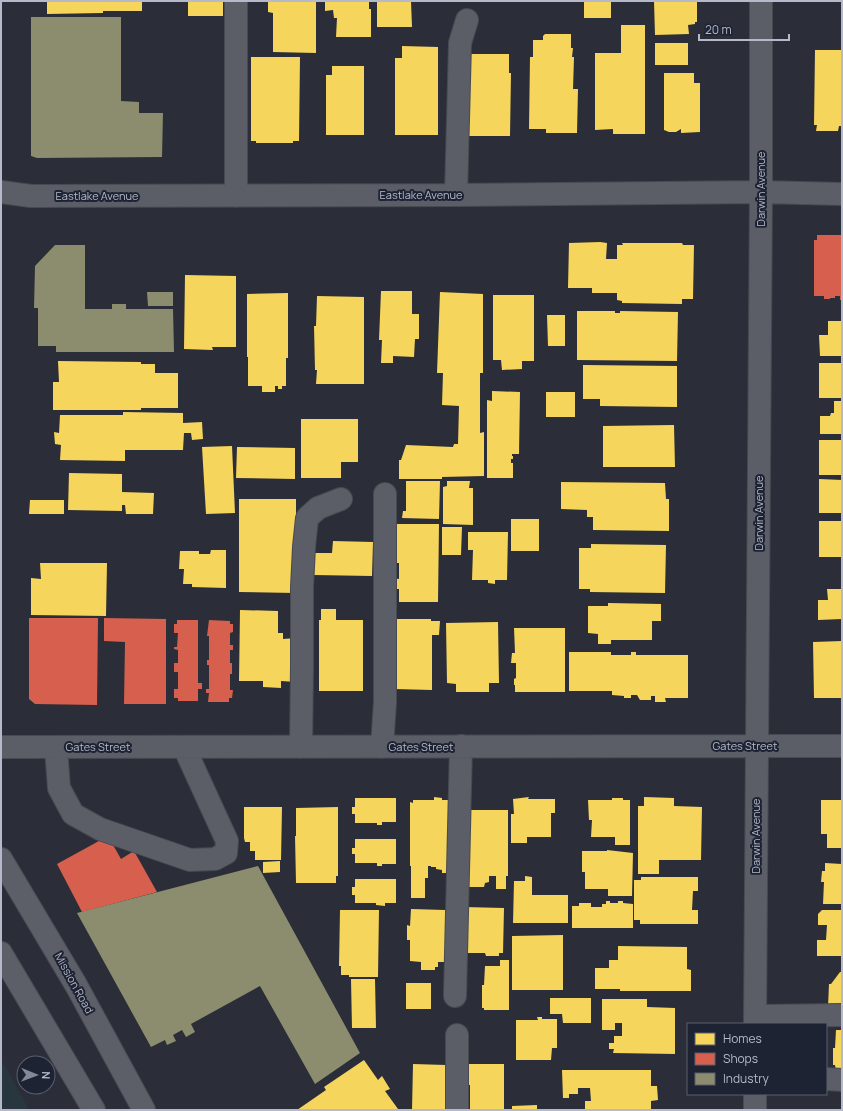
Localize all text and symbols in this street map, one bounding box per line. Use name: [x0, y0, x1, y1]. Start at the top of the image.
scale bar: [699, 16, 789, 42]
text: 20 m: [705, 21, 732, 38]
street label: Darwin Avenue: [753, 151, 768, 226]
street label: Eastlake Avenue: [380, 187, 463, 202]
street label: Eastlake Avenue: [56, 188, 139, 203]
street label: Darwin Avenue: [751, 475, 766, 550]
street label: Gates Street: [713, 738, 777, 753]
street label: Gates Street: [66, 739, 130, 754]
street label: Gates Street: [389, 739, 453, 754]
street label: Darwin Avenue: [748, 798, 763, 873]
street label: Mission Road: [52, 950, 97, 1016]
legend: [687, 1023, 827, 1095]
text: Homes: [723, 1030, 762, 1047]
text: Shops: [723, 1050, 758, 1067]
north arrow: [16, 1055, 56, 1095]
text: Industry: [723, 1070, 769, 1087]
text: N: [39, 1071, 54, 1079]

